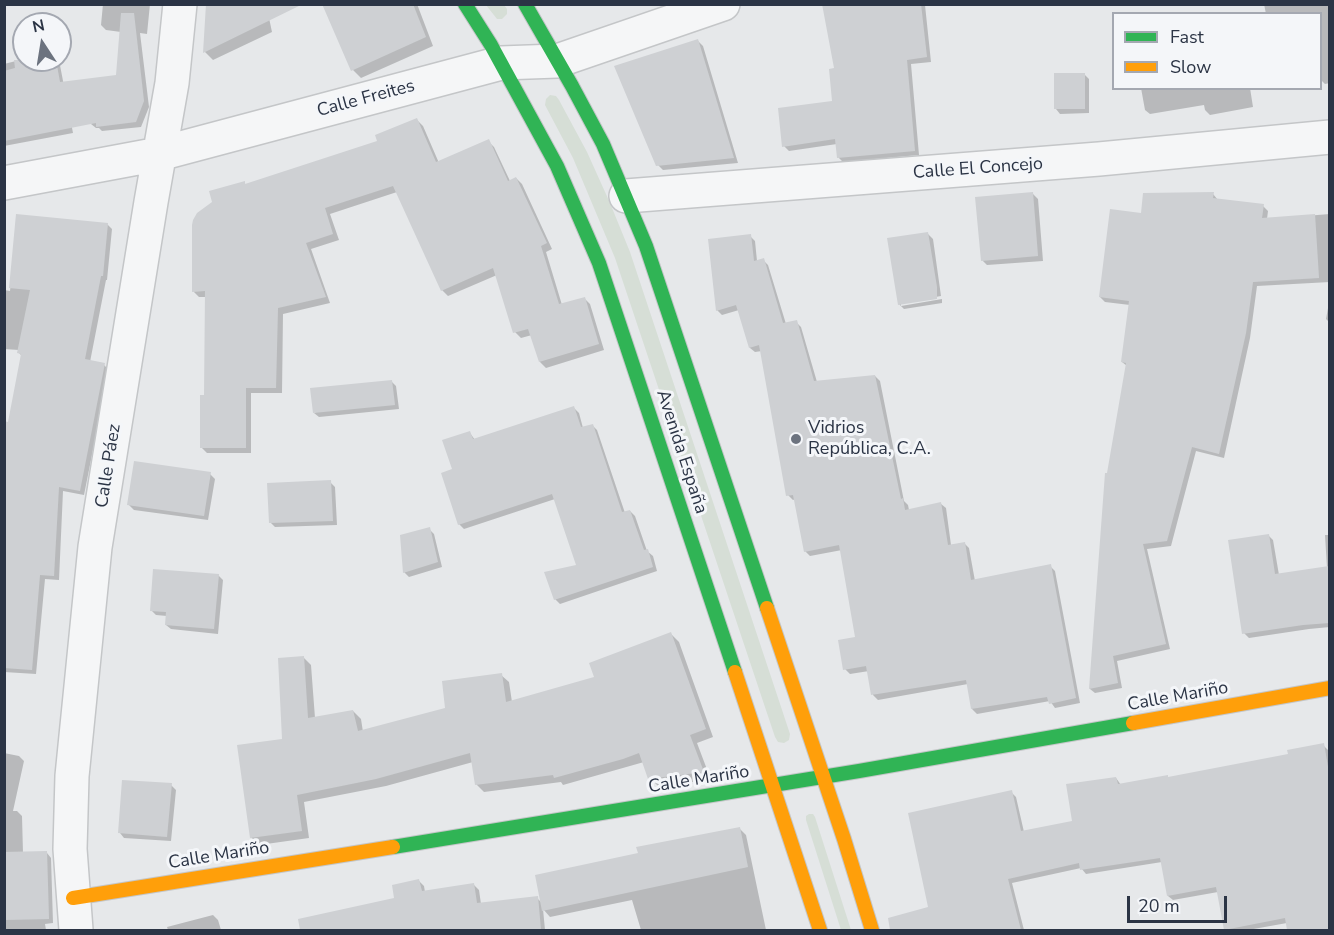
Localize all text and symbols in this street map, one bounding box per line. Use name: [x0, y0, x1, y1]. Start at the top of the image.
north arrow: [12, 12, 72, 72]
legend: [1112, 12, 1322, 90]
text: N: [31, 14, 47, 38]
text: Fast: [1170, 25, 1204, 49]
text: Slow: [1170, 55, 1211, 79]
street label: Calle Freites: [315, 76, 417, 122]
street label: Calle El Concejo: [912, 154, 1044, 184]
street label: Avenida España: [651, 387, 711, 517]
place label: Vidrios República, C.A.: [808, 418, 931, 460]
street label: Calle Páez: [92, 423, 126, 509]
marker: Vidrios República, C.A.: [789, 432, 803, 446]
street label: Calle Mariño: [1126, 678, 1230, 716]
street label: Calle Mariño: [647, 761, 751, 799]
street label: Calle Mariño: [167, 837, 271, 875]
scale bar: [1130, 884, 1230, 922]
text: 20 m: [1138, 894, 1180, 918]

